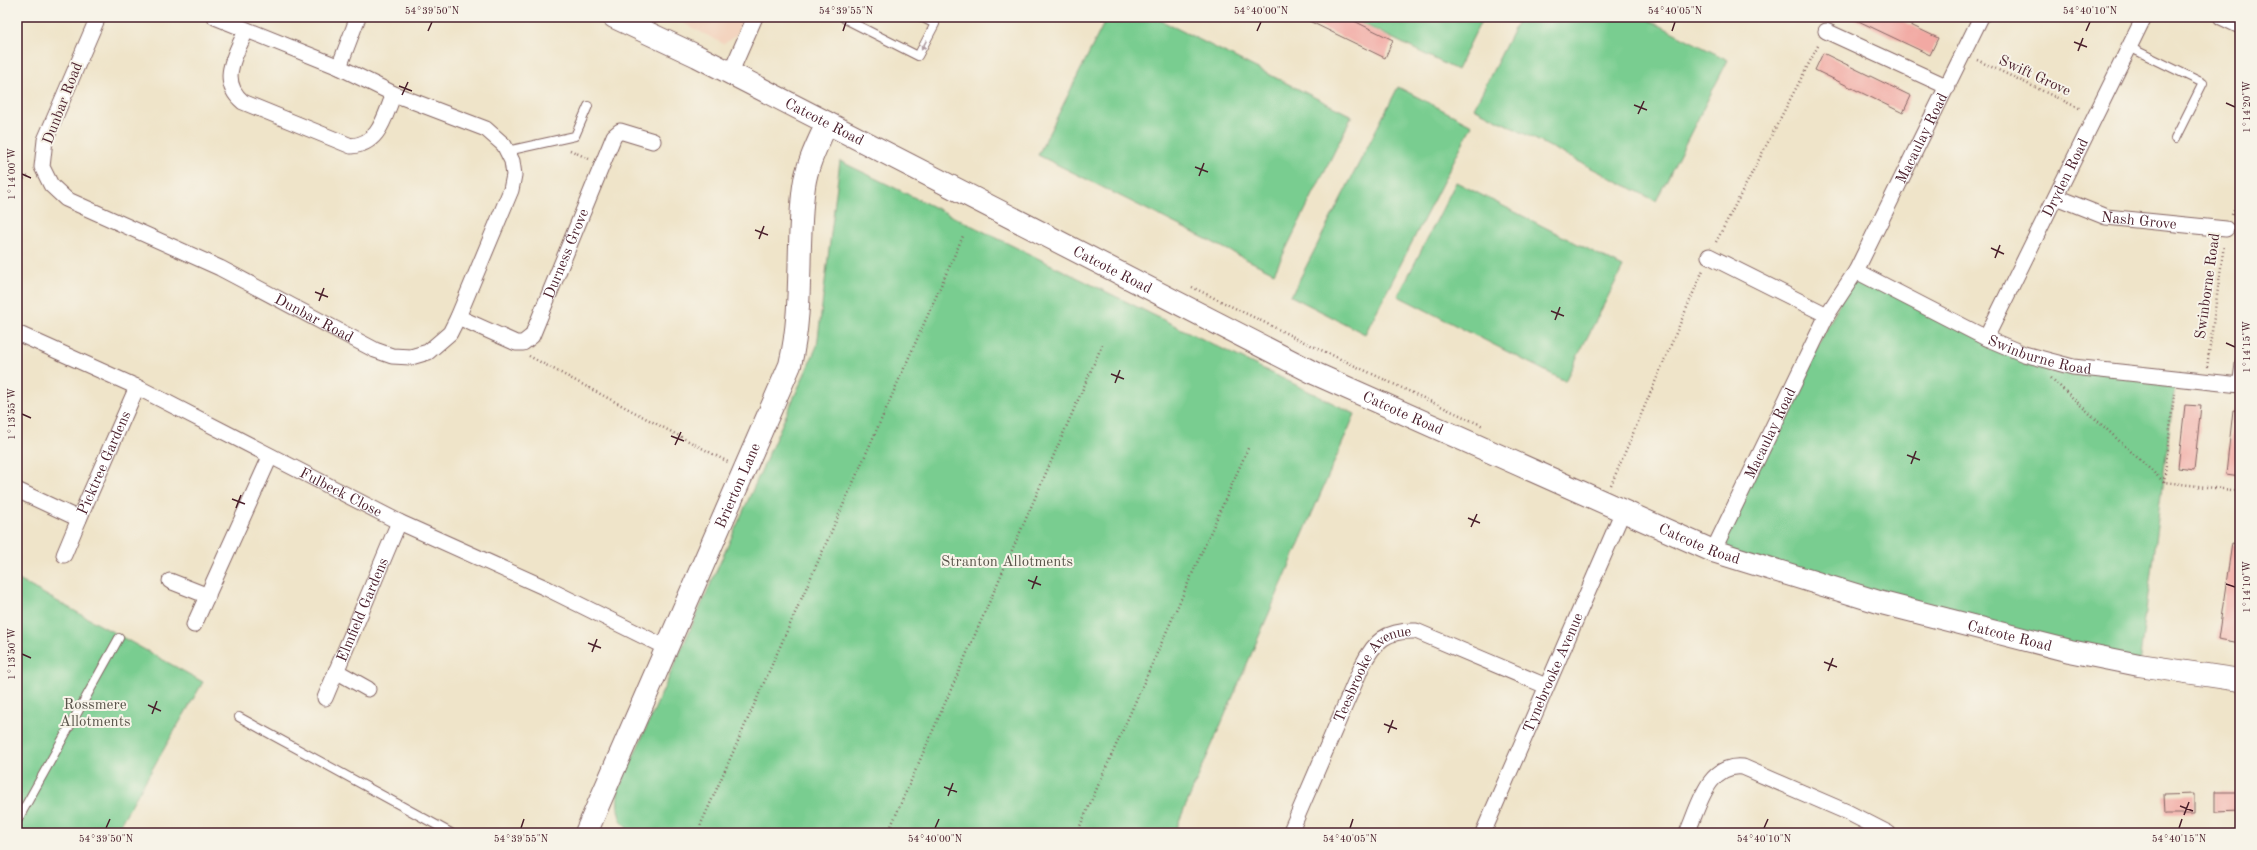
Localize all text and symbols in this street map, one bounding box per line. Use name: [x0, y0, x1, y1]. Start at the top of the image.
text: 54°39'50"N: [405, 6, 460, 16]
text: 54°39'55"N: [819, 6, 874, 16]
text: 54°40'00"N: [1234, 6, 1289, 16]
text: 54°40'05"N: [1648, 6, 1703, 16]
text: 54°40'10"N: [2063, 6, 2118, 16]
one-way arrow: [921, 39, 927, 51]
street label: Swift Grove: [1996, 53, 2073, 100]
street label: Dunbar Road: [41, 60, 86, 147]
text: 1°14'20"W: [2242, 81, 2252, 133]
street label: Macaulay Road: [1894, 91, 1951, 186]
street label: Catcote Road: [782, 96, 866, 149]
street label: Dryden Road: [2041, 136, 2092, 220]
text: 1°14'00"W: [7, 148, 17, 200]
street label: Durness Grove: [542, 207, 592, 301]
street label: Nash Grove: [2100, 211, 2177, 233]
street label: Swinborne Road: [2194, 232, 2223, 340]
street label: Catcote Road: [1070, 244, 1154, 297]
street label: Dunbar Road: [272, 292, 355, 346]
text: 1°14'15"W: [2242, 321, 2252, 373]
street label: Swinburne Road: [1985, 334, 2092, 378]
street label: Macaulay Road: [1743, 386, 1800, 481]
text: 1°13'55"W: [7, 388, 17, 440]
street label: Catcote Road: [1360, 390, 1445, 439]
street label: Picktree Gardens: [76, 409, 134, 517]
street label: Brierton Lane: [714, 441, 764, 531]
street label: Fulbeck Close: [297, 466, 384, 521]
street label: Catcote Road: [1656, 522, 1742, 568]
park label: Stranton Allotments: [941, 555, 1073, 570]
street label: Elmfield Gardens: [335, 556, 392, 664]
text: 1°14'10"W: [2242, 561, 2252, 613]
street label: Tynebrooke Avenue: [1522, 611, 1587, 735]
street label: Catcote Road: [1966, 619, 2053, 655]
street label: Teesbrooke Avenue: [1333, 625, 1412, 725]
text: 1°13'50"W: [7, 628, 17, 680]
park label: Rossmere Allotments: [60, 698, 130, 730]
text: 54°39'50"N: [79, 834, 134, 844]
text: 54°39'55"N: [494, 834, 549, 844]
text: 54°40'00"N: [908, 834, 963, 844]
text: 54°40'05"N: [1323, 834, 1378, 844]
text: 54°40'10"N: [1737, 834, 1792, 844]
text: 54°40'15"N: [2152, 834, 2207, 844]

